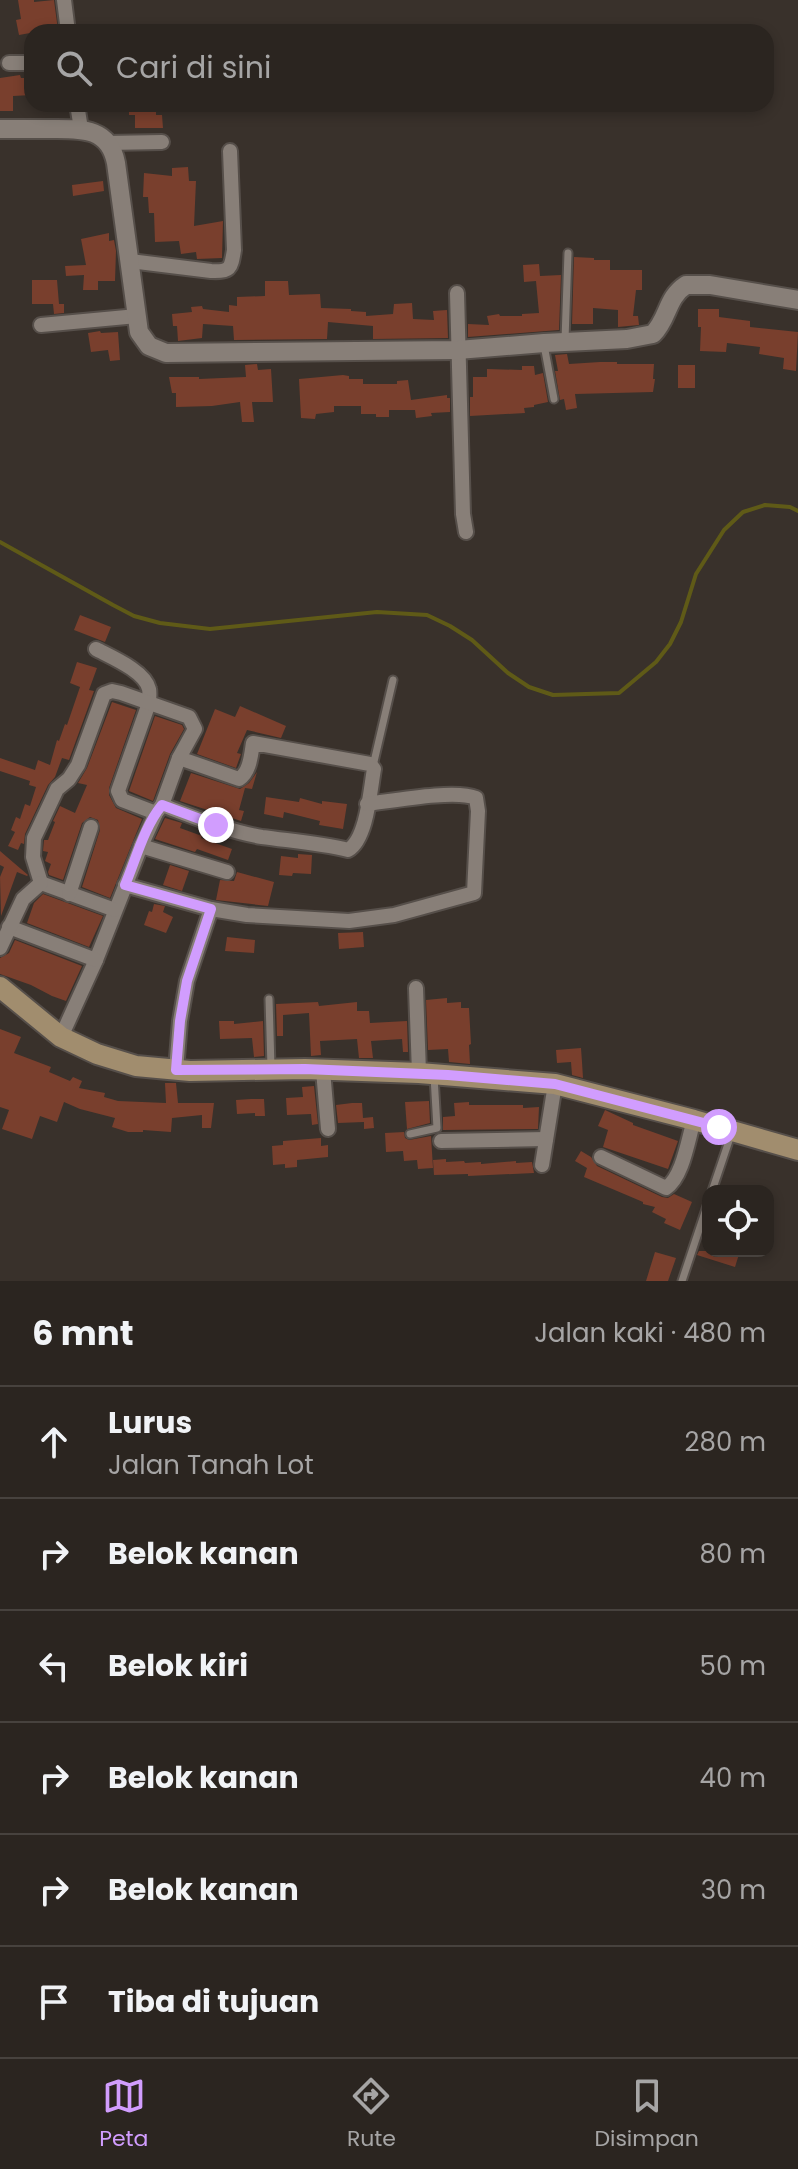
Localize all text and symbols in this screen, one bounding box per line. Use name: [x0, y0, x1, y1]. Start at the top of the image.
search box: [24, 24, 774, 112]
icon: search: [52, 46, 96, 90]
text: Cari di sini: [116, 46, 271, 89]
route end: [198, 807, 234, 843]
route start: [701, 1109, 737, 1145]
map controls: [702, 1185, 774, 1257]
button: locate: [702, 1185, 774, 1257]
text: 6 mnt: [32, 1309, 134, 1357]
text: Jalan kaki · 480 m: [534, 1315, 766, 1351]
text: Lurus: [108, 1401, 192, 1444]
icon: ahead: [32, 1420, 76, 1464]
text: 280 m: [685, 1424, 766, 1460]
text: Jalan Tanah Lot: [108, 1447, 314, 1483]
icon: right: [32, 1532, 76, 1576]
text: Belok kanan: [108, 1532, 299, 1575]
text: 80 m: [700, 1536, 766, 1572]
icon: left: [32, 1644, 76, 1688]
text: Belok kiri: [108, 1644, 248, 1687]
text: 50 m: [700, 1648, 766, 1684]
icon: right: [32, 1756, 76, 1800]
text: Belok kanan: [108, 1756, 299, 1799]
text: 40 m: [700, 1760, 766, 1796]
icon: right: [32, 1868, 76, 1912]
text: Belok kanan: [108, 1868, 299, 1911]
text: 30 m: [701, 1872, 766, 1908]
icon: arrive: [32, 1980, 76, 2024]
text: Tiba di tujuan: [108, 1980, 319, 2023]
tab: Peta: [99, 2074, 148, 2155]
tab: Rute: [347, 2074, 396, 2155]
tab: Disimpan: [594, 2074, 699, 2155]

